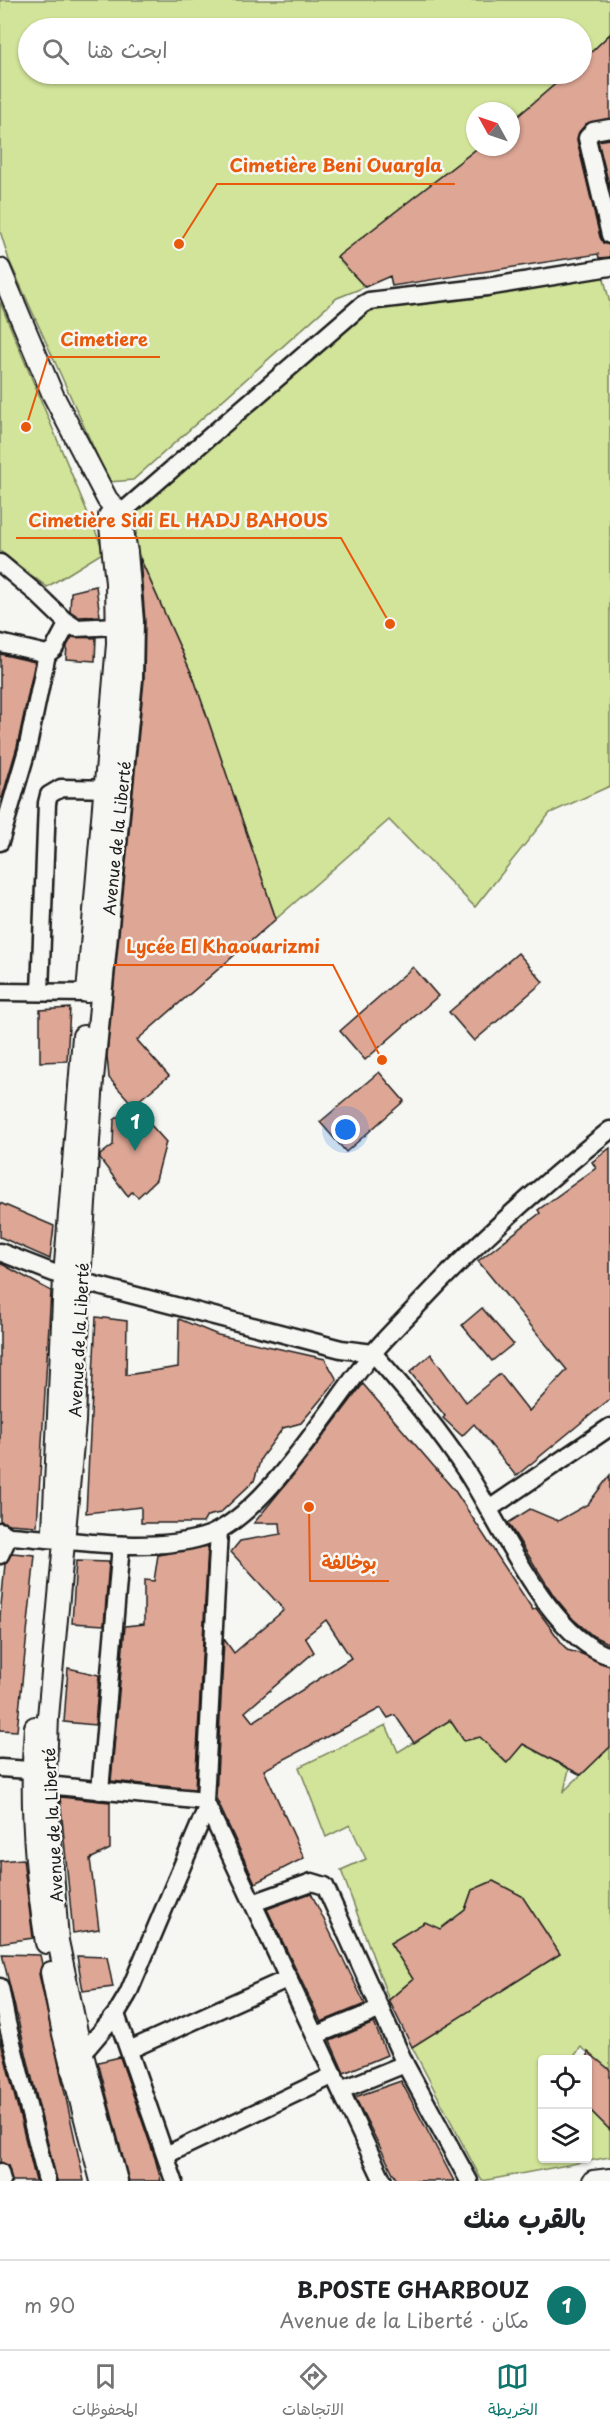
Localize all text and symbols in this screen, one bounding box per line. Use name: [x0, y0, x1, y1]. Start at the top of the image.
search box: [18, 18, 592, 84]
text: ابحث هنا: [87, 32, 168, 65]
icon: search: [39, 35, 72, 68]
north arrow: [466, 102, 520, 156]
callout: Cimetière Beni Ouargla: [217, 148, 455, 184]
text: Cimetière Beni Ouargla: [229, 151, 443, 178]
callout: Cimetiere: [48, 321, 160, 357]
text: Cimetiere: [60, 325, 148, 352]
callout: Cimetière Sidi EL HADJ BAHOUS: [16, 502, 341, 538]
text: Cimetière Sidi EL HADJ BAHOUS: [28, 506, 328, 533]
street label: Avenue de la Liberté: [96, 760, 136, 916]
callout: Lycée El Khaouarizmi: [113, 929, 333, 965]
text: Lycée El Khaouarizmi: [126, 932, 320, 959]
pin: 1: [116, 1102, 154, 1151]
your location: [331, 1115, 360, 1144]
street label: Avenue de la Liberté: [62, 1262, 94, 1418]
callout: بوخالفة: [310, 1545, 389, 1581]
text: بوخالفة: [322, 1548, 376, 1575]
street label: Avenue de la Liberté: [36, 1747, 68, 1903]
map controls: [538, 2055, 592, 2163]
button: locate: [538, 2055, 592, 2109]
button: layers: [538, 2109, 592, 2163]
text: بالقرب منك: [464, 2198, 586, 2237]
text: B.POSTE GHARBOUZ: [297, 2272, 529, 2305]
text: 90 m: [24, 2290, 75, 2320]
text: 1: [562, 2290, 571, 2320]
text: مكان · Avenue de la Liberté: [280, 2305, 529, 2335]
tab: المحفوظات: [72, 2360, 138, 2424]
tab: الاتجاهات: [282, 2360, 344, 2424]
tab: الخريطة: [488, 2360, 538, 2424]

